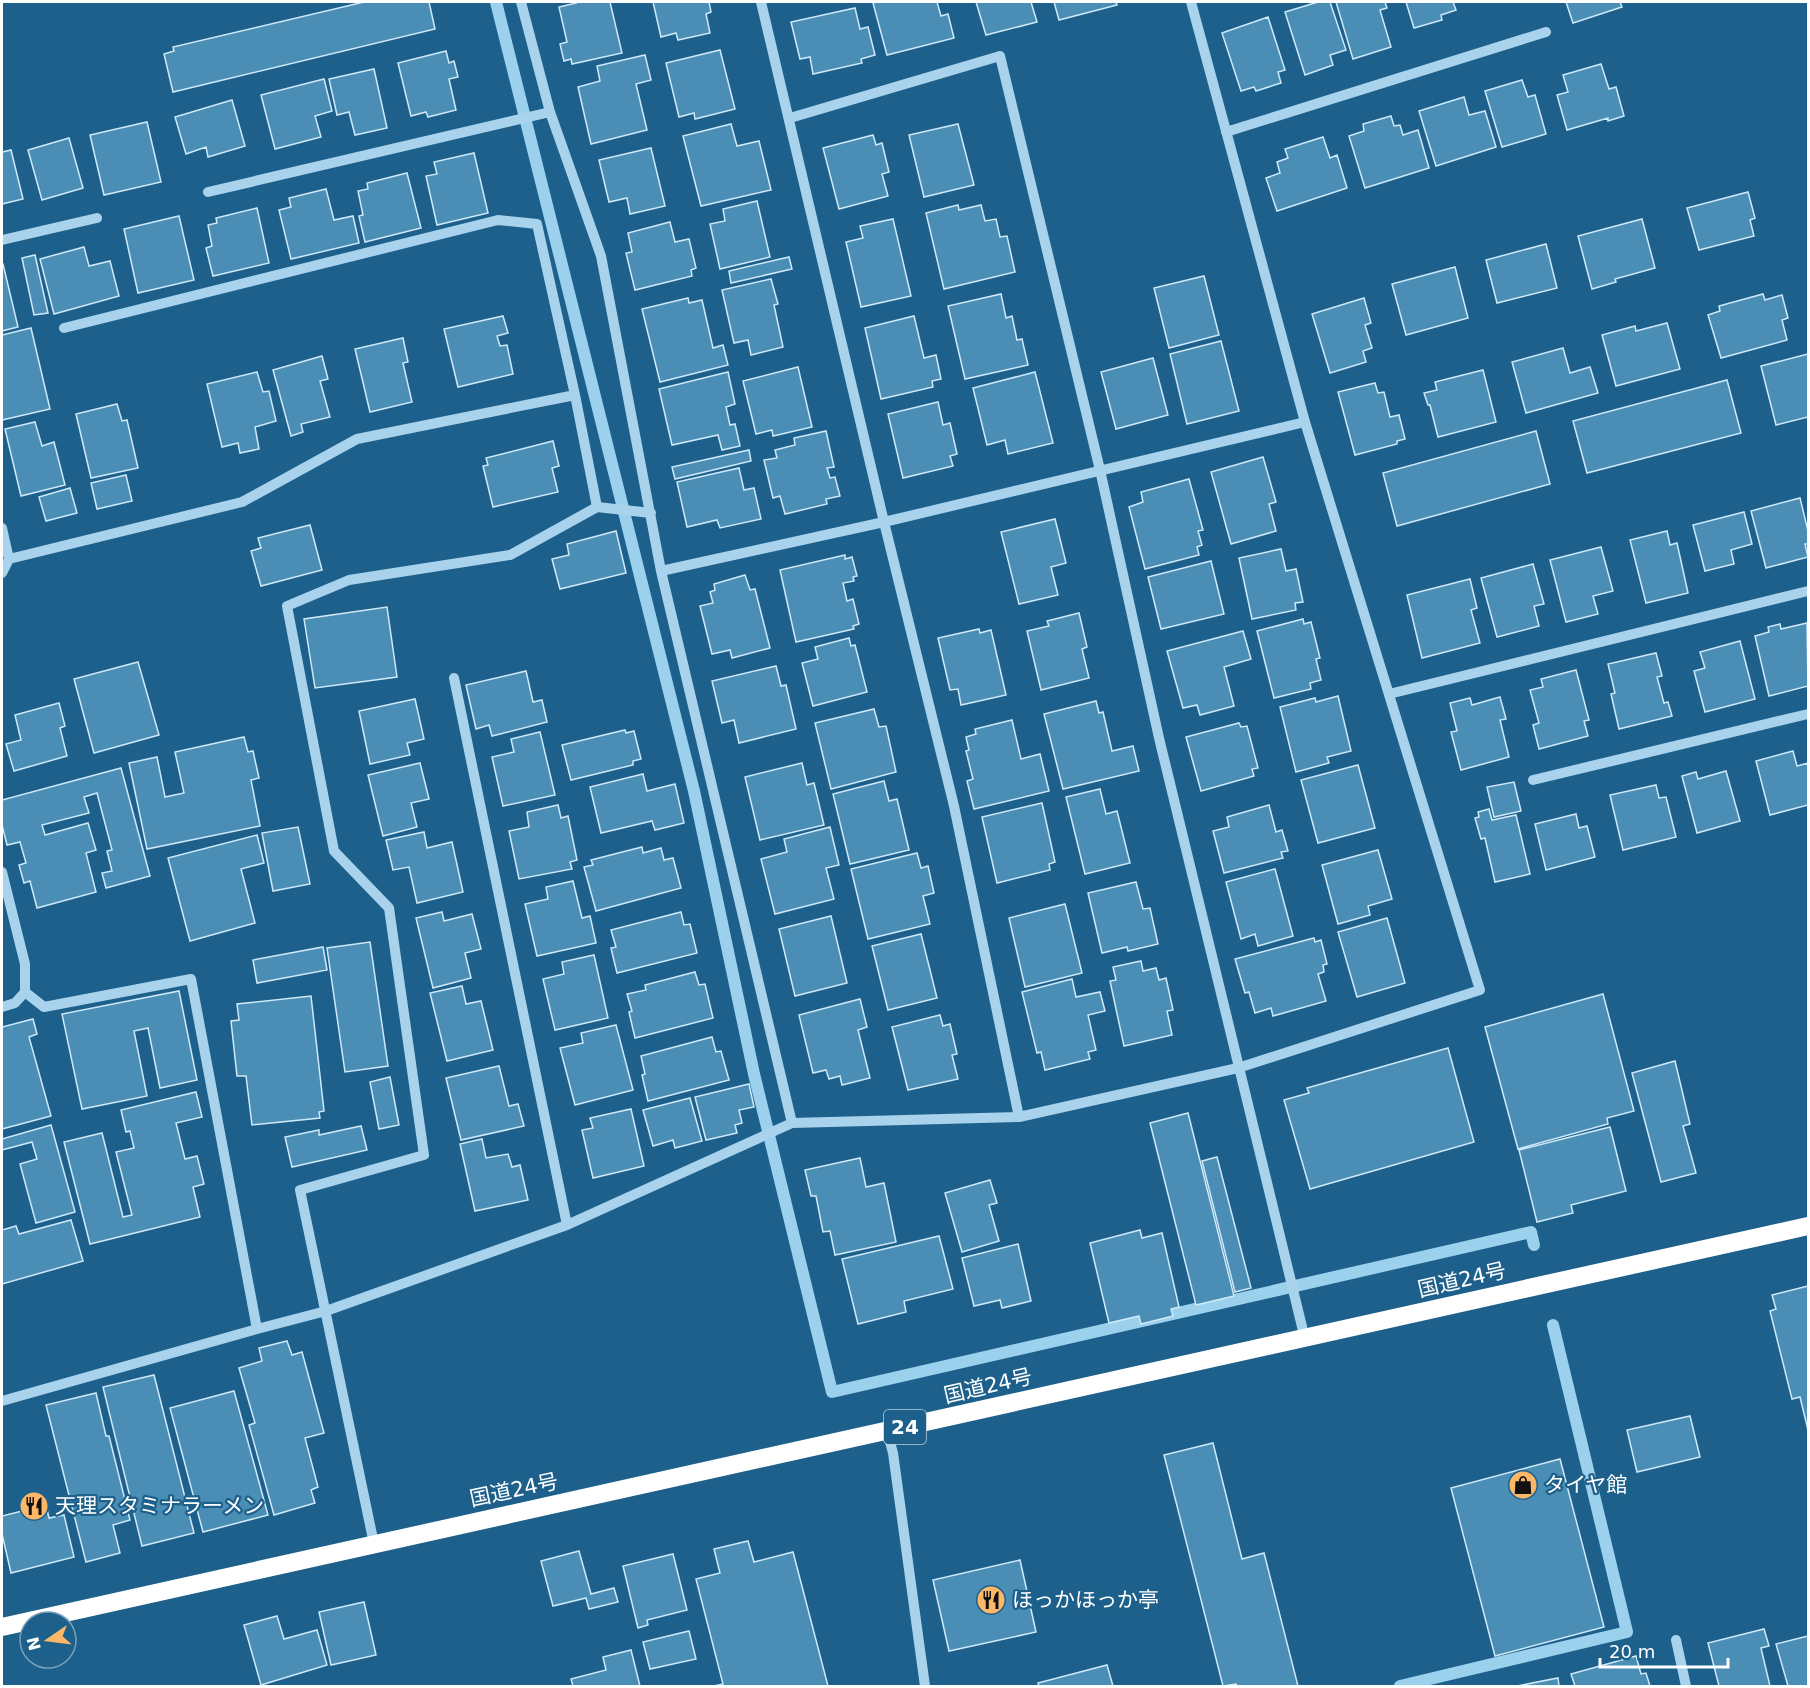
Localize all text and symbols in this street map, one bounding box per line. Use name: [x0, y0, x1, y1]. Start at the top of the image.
street label: 国道24号: [1416, 1258, 1508, 1302]
street label: 国道24号: [942, 1364, 1034, 1408]
road number: 24: [884, 1410, 926, 1444]
street label: 国道24号: [468, 1469, 560, 1511]
shop icon: タイヤ館: [1507, 1469, 1539, 1501]
place label: タイヤ館: [1544, 1473, 1627, 1497]
restaurant icon: 天理スタミナラーメン: [18, 1490, 50, 1522]
place label: 天理スタミナラーメン: [55, 1494, 264, 1518]
restaurant icon: ほっかほっか亭: [975, 1584, 1007, 1616]
place label: ほっかほっか亭: [1012, 1588, 1159, 1612]
north arrow: [18, 1610, 78, 1670]
scale bar: [1600, 1631, 1728, 1669]
text: N: [23, 1635, 45, 1652]
text: 20 m: [1609, 1641, 1655, 1662]

